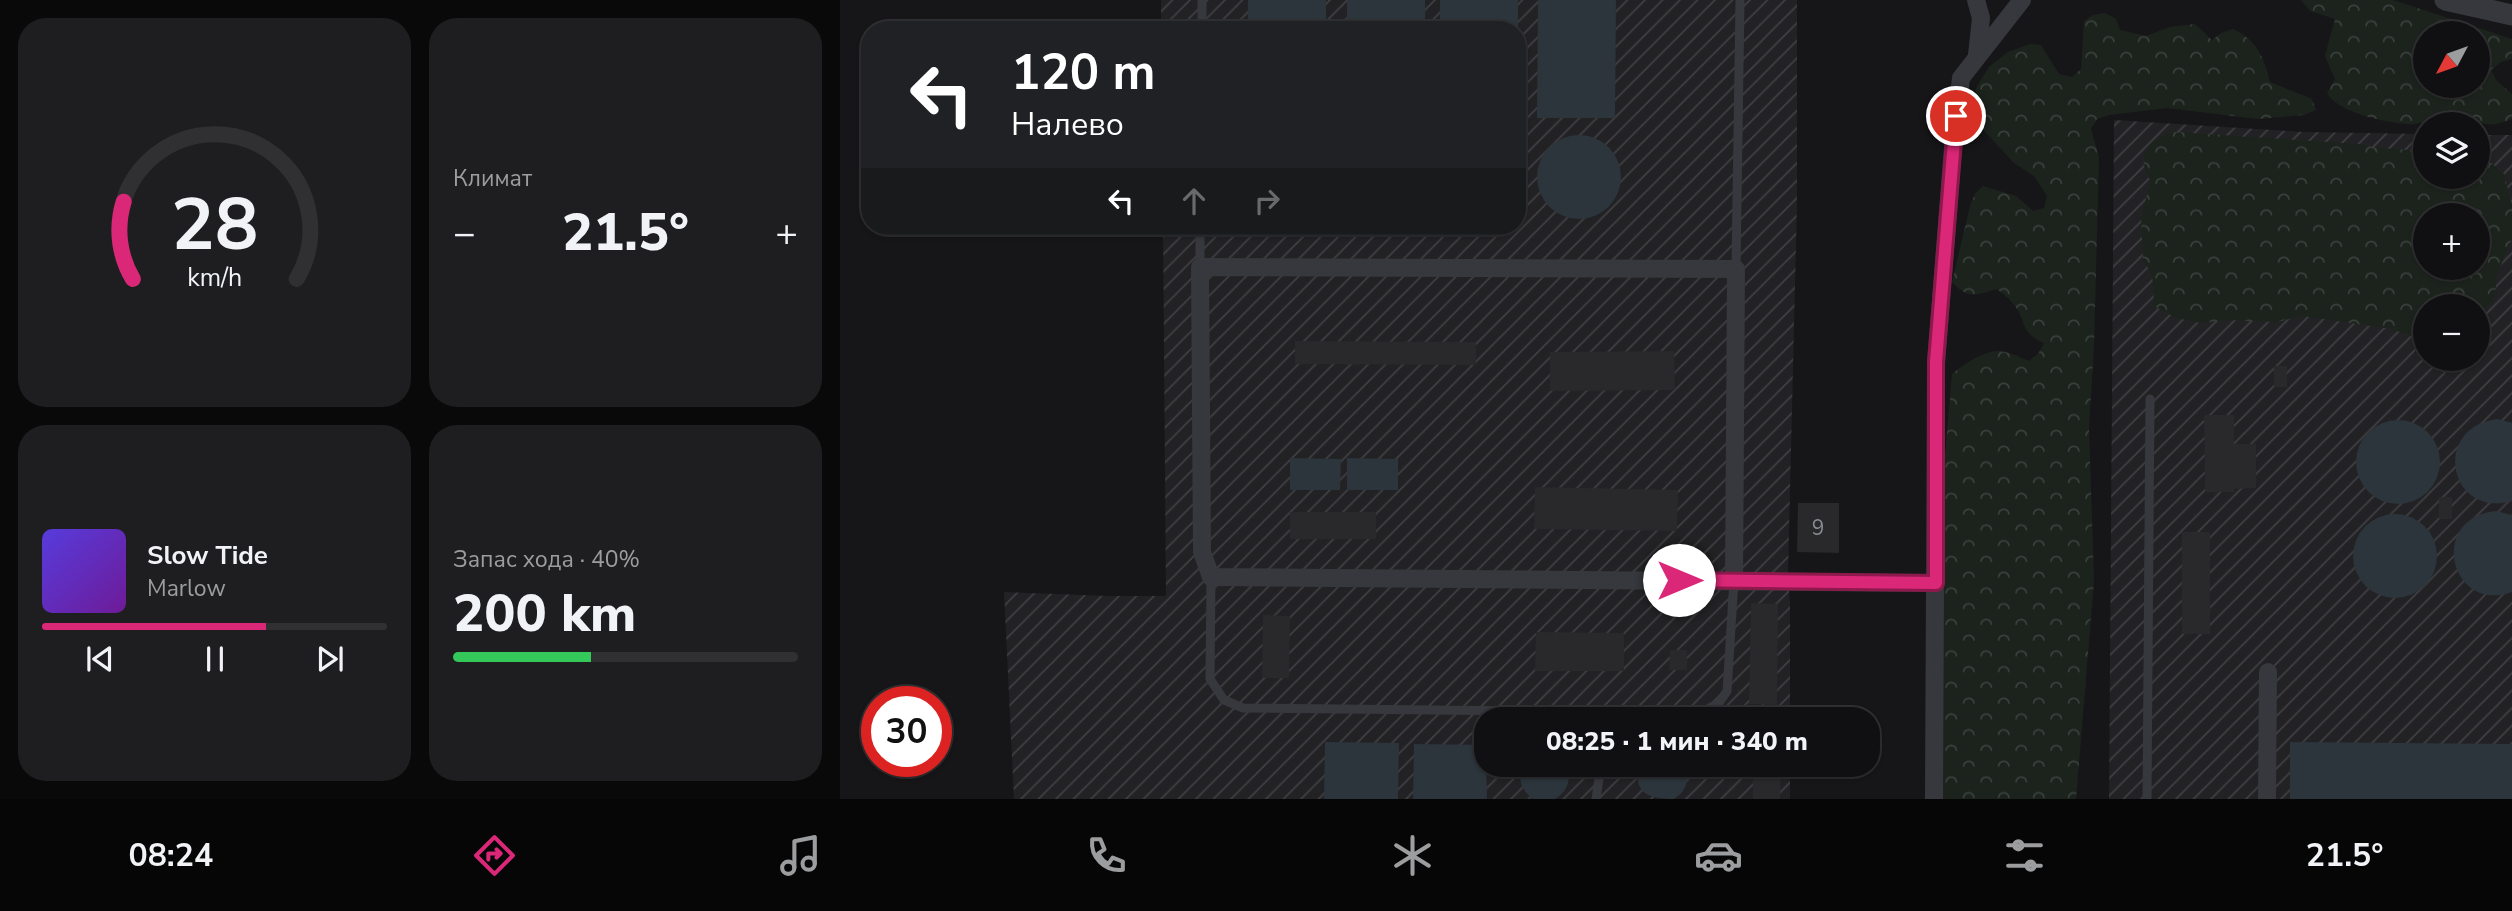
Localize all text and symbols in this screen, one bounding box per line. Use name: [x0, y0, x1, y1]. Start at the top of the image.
north arrow: [2413, 21, 2490, 98]
map controls: [2413, 21, 2490, 371]
text: 120 m: [1011, 39, 1155, 106]
icon: left: [896, 49, 987, 140]
pin: [1926, 86, 1986, 146]
icon: arrive: [1937, 97, 1975, 135]
text: Налево: [1011, 103, 1124, 146]
button: layers: [2413, 112, 2490, 189]
text: Климат: [453, 163, 532, 194]
text: 28: [171, 175, 258, 275]
icon: left: [1102, 182, 1140, 220]
icon: ahead: [1175, 182, 1213, 220]
icon: right: [1248, 182, 1286, 220]
text: 21.5°: [562, 197, 689, 268]
button: +: [2413, 203, 2490, 280]
text: −: [453, 208, 476, 259]
text: +: [775, 208, 798, 259]
text: km/h: [187, 260, 242, 294]
button: −: [2413, 294, 2490, 371]
house number: 9: [1812, 514, 1824, 542]
text: Slow Tide: [147, 538, 268, 573]
position arrow: [1642, 543, 1716, 617]
text: Запас хода · 40%: [453, 544, 640, 575]
text: Marlow: [147, 573, 226, 604]
text: 200 km: [453, 578, 636, 649]
icon: previous: [81, 640, 119, 678]
icon: pause: [196, 640, 234, 678]
icon: next: [311, 640, 349, 678]
speed limit sign: 30: [861, 686, 952, 777]
text: 08:25 · 1 мин · 340 m: [1546, 724, 1808, 759]
icon: directions: [470, 831, 519, 880]
icon: music: [776, 831, 825, 880]
icon: phone: [1082, 831, 1131, 880]
icon: climate: [1388, 831, 1437, 880]
icon: car: [1694, 831, 1743, 880]
icon: filters: [2000, 831, 2049, 880]
text: 08:24: [128, 834, 213, 877]
text: 21.5°: [2306, 834, 2383, 877]

